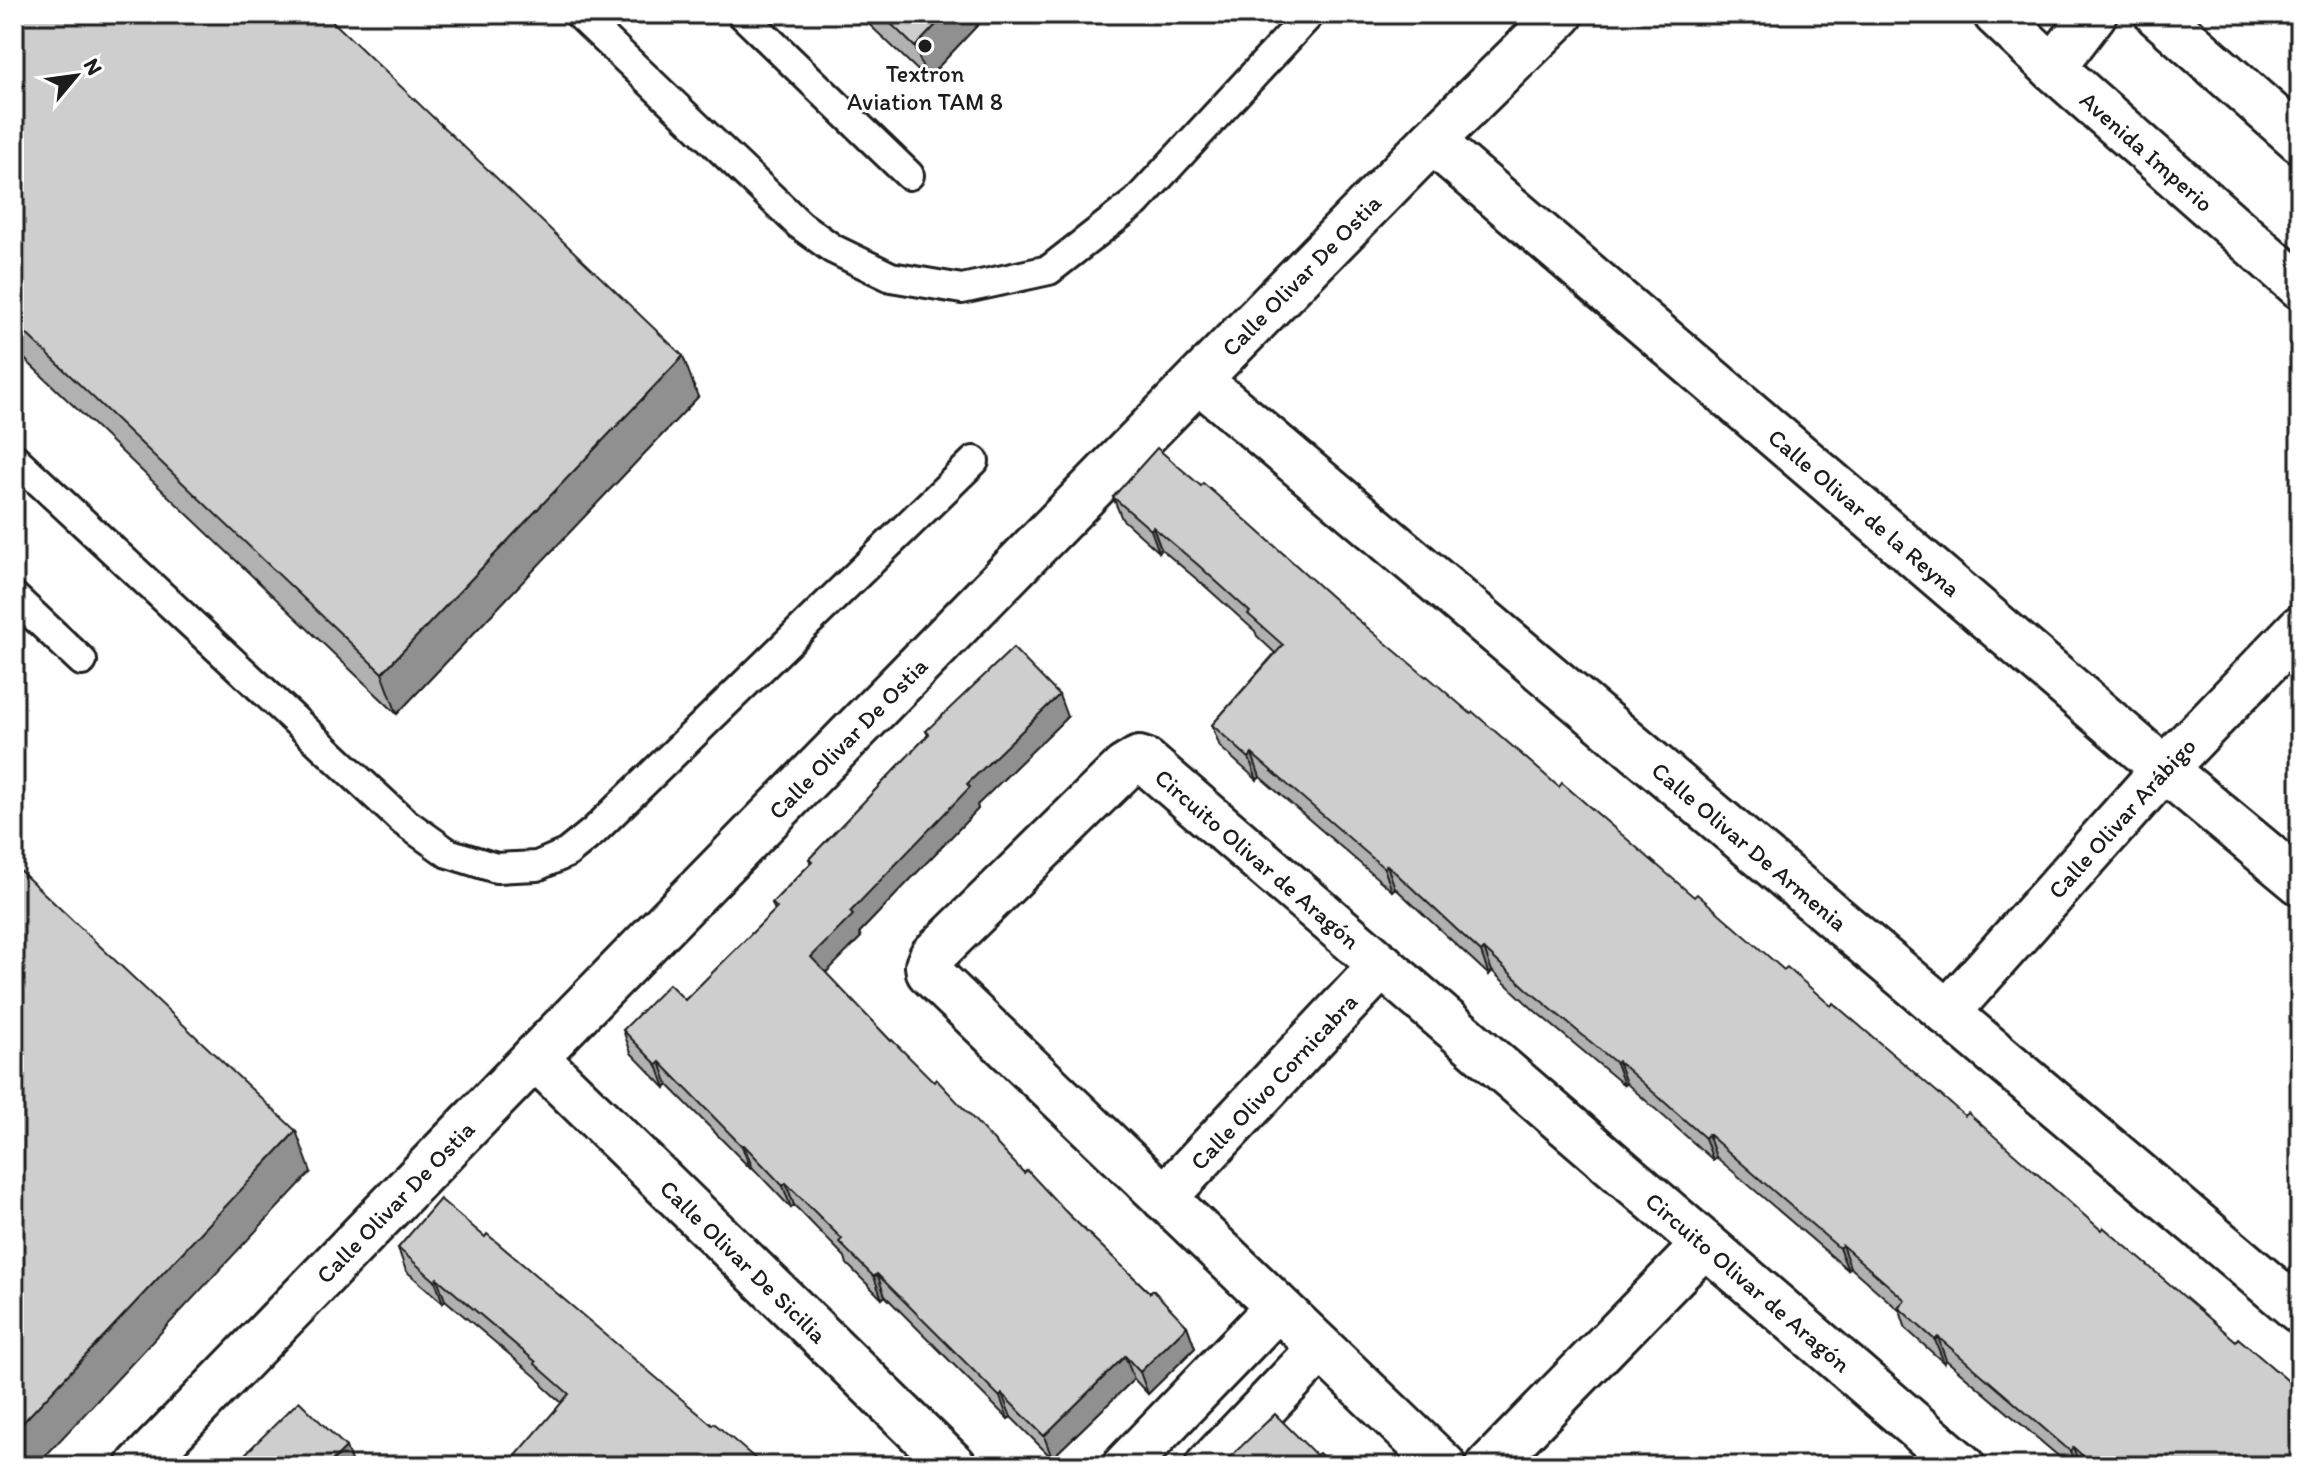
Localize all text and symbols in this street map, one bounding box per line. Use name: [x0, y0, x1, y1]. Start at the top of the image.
north arrow: [36, 36, 116, 116]
marker: Textron Aviation TAM 8: [916, 37, 934, 55]
text: N: [78, 54, 108, 80]
place label: Textron Aviation TAM 8: [847, 59, 1003, 116]
street label: Avenida Imperio: [2075, 85, 2220, 217]
street label: Calle Olivar De Ostia: [1215, 187, 1387, 362]
street label: Calle Olivar de la Reyna: [1763, 422, 1967, 603]
street label: Calle Olivar De Ostia: [762, 650, 934, 825]
street label: Calle Olivar Arábigo: [2041, 731, 2202, 904]
street label: Calle Olivar De Armenia: [1646, 755, 1854, 937]
street label: Circuito Olivar de Aragón: [1149, 762, 1367, 955]
street label: Calle Olivo Cornicabra: [1184, 987, 1363, 1176]
street label: Calle Olivar De Ostia: [310, 1114, 481, 1289]
street label: Calle Olivar De Sicilia: [654, 1173, 834, 1349]
street label: Circuito Olivar de Aragón: [1640, 1185, 1857, 1378]

